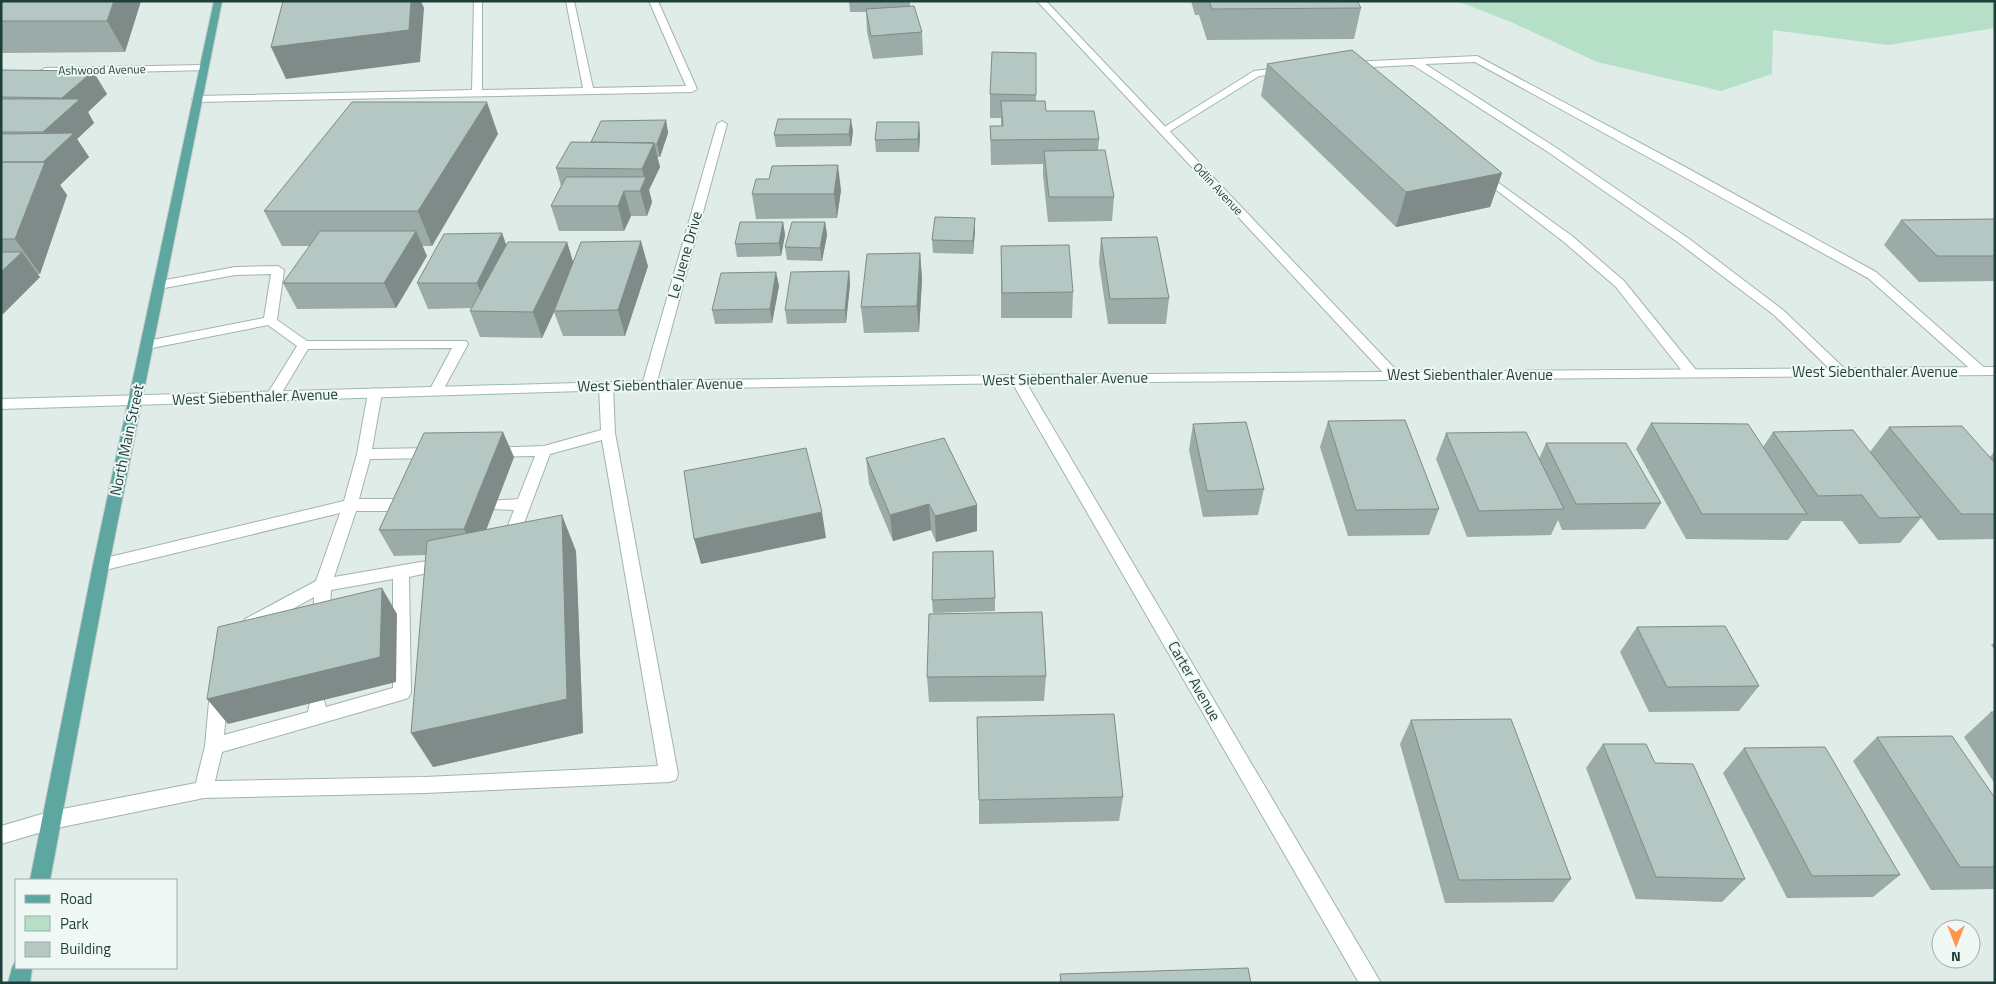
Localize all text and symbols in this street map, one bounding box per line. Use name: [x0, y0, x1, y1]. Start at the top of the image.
street label: Ashwood Avenue: [58, 59, 146, 80]
street label: Odlin Avenue: [1189, 158, 1248, 219]
street label: Le Juene Drive: [661, 209, 708, 301]
street label: West Siebenthaler Avenue: [1792, 360, 1958, 383]
street label: West Siebenthaler Avenue: [1387, 363, 1553, 386]
street label: West Siebenthaler Avenue: [982, 366, 1148, 391]
street label: West Siebenthaler Avenue: [577, 372, 743, 397]
street label: North Main Street: [103, 381, 150, 498]
street label: West Siebenthaler Avenue: [172, 382, 338, 411]
street label: Carter Avenue: [1162, 636, 1227, 725]
legend: [15, 879, 178, 969]
text: Road: [60, 887, 92, 910]
text: Park: [60, 912, 89, 935]
north arrow: [1931, 919, 1981, 969]
text: Building: [60, 937, 111, 960]
text: N: [1951, 947, 1961, 968]

